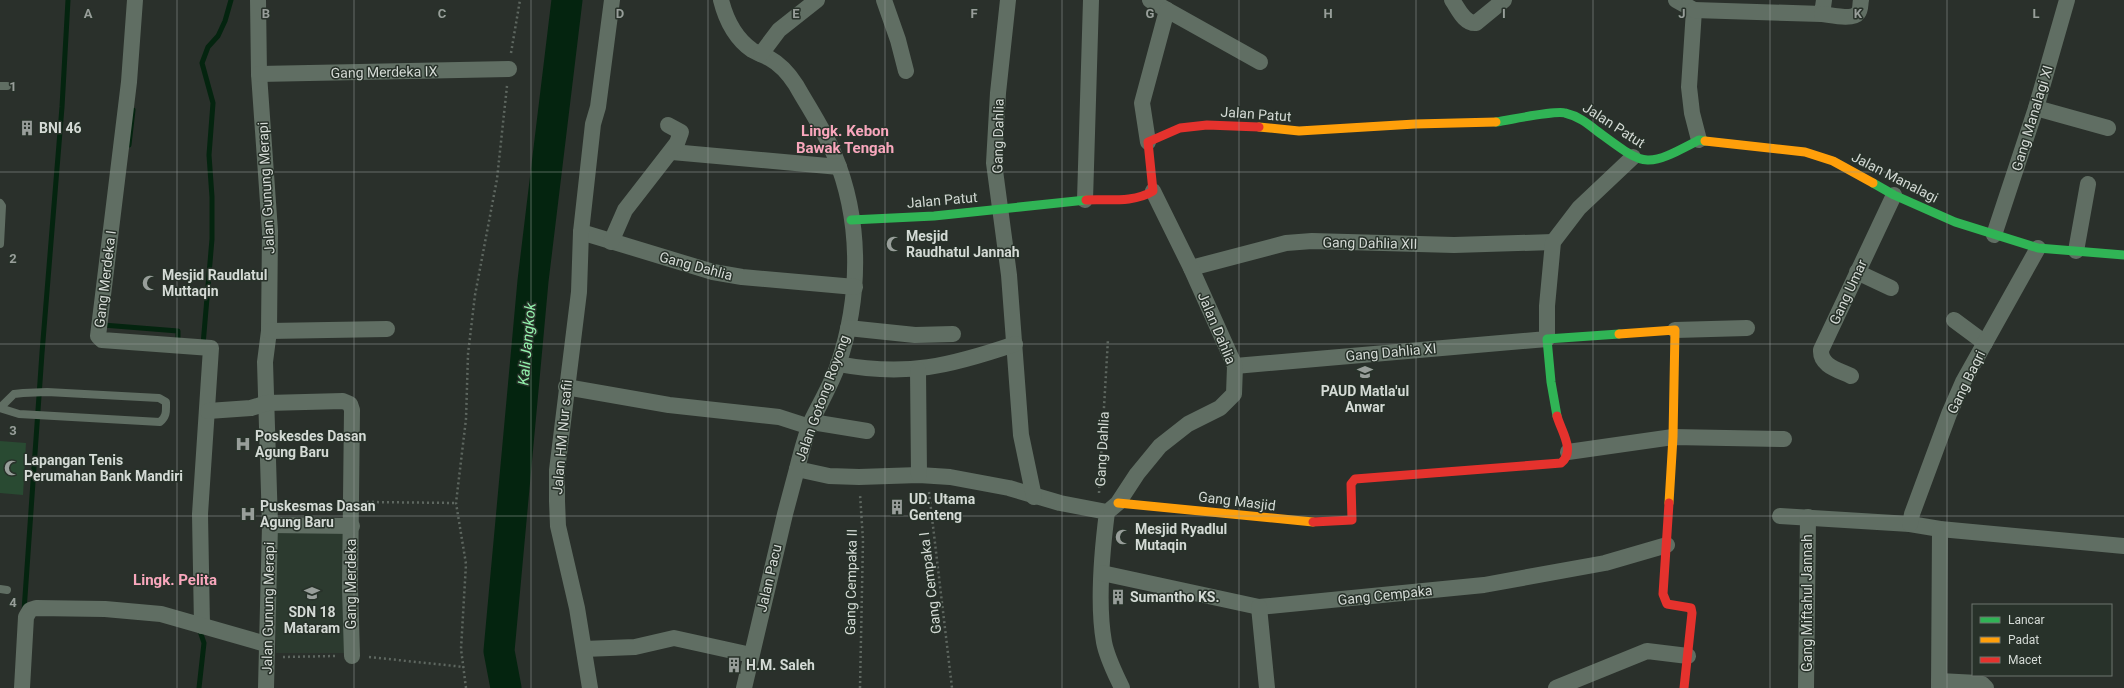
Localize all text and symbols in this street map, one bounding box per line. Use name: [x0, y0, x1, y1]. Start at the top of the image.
text: A: [84, 6, 93, 21]
text: B: [262, 6, 270, 21]
text: C: [438, 6, 447, 21]
text: D: [616, 6, 624, 21]
text: E: [792, 6, 800, 21]
text: F: [970, 6, 978, 21]
text: G: [1146, 6, 1155, 21]
text: H: [1323, 6, 1333, 21]
text: I: [1502, 6, 1506, 21]
text: J: [1678, 6, 1686, 21]
text: K: [1854, 6, 1863, 21]
text: L: [2032, 6, 2040, 21]
street label: Gang Merdeka IX: [331, 63, 438, 81]
street label: Gang Manalagi XI: [2008, 63, 2056, 173]
text: 1: [9, 79, 17, 94]
street label: Gang Dahlia: [989, 98, 1007, 174]
street label: Jalan Patut: [1580, 99, 1648, 151]
street label: Jalan Patut: [1220, 104, 1292, 124]
building icon: BNI 46: [18, 119, 36, 137]
place label: BNI 46: [39, 120, 81, 136]
street label: Jalan Gunung Merapi: [255, 122, 277, 254]
district label: Lingk. Kebon Bawak Tengah: [796, 122, 894, 157]
street label: Jalan Manalagi: [1849, 148, 1941, 206]
street label: Jalan Patut: [906, 189, 978, 211]
place label: Mesjid Raudhatul Jannah: [906, 228, 1020, 260]
street label: Gang Merdeka I: [91, 229, 119, 329]
street label: Gang Dahlia XII: [1322, 234, 1418, 252]
mosque icon: Mesjid Raudhatul Jannah: [885, 235, 903, 253]
street label: Gang Dahlia: [658, 249, 734, 283]
text: 2: [9, 251, 17, 266]
street label: Gang Umar: [1826, 257, 1870, 327]
place label: Mesjid Raudlatul Muttaqin: [162, 267, 267, 299]
mosque icon: Mesjid Raudlatul Muttaqin: [141, 274, 159, 292]
street label: Jalan Dahlia: [1195, 290, 1239, 366]
water label: Kali Jangkok: [514, 301, 540, 386]
street label: Jalan Gotong Royong: [792, 333, 852, 463]
street label: Gang Dahlia XI: [1345, 340, 1437, 364]
street label: Gang Baqri: [1944, 348, 1988, 416]
school or university icon: PAUD Matla'ul Anwar: [1356, 363, 1374, 381]
street label: Jalan HM Nur safii: [549, 379, 575, 495]
place label: PAUD Matla'ul Anwar: [1321, 383, 1409, 415]
street label: Gang Dahlia: [1092, 411, 1112, 487]
text: 3: [9, 423, 17, 438]
place label: Poskesdes Dasan Agung Baru: [255, 428, 367, 460]
hospital icon: Poskesdes Dasan Agung Baru: [234, 435, 252, 453]
place label: Lapangan Tenis Perumahan Bank Mandiri: [24, 452, 183, 484]
mosque icon: Lapangan Tenis Perumahan Bank Mandiri: [3, 459, 21, 477]
street label: Gang Masjid: [1197, 488, 1277, 514]
place label: UD. Utama Genteng: [909, 491, 976, 523]
place label: Puskesmas Dasan Agung Baru: [260, 498, 376, 530]
building icon: UD. Utama Genteng: [888, 498, 906, 516]
hospital icon: Puskesmas Dasan Agung Baru: [239, 505, 257, 523]
place label: Mesjid Ryadlul Mutaqin: [1135, 521, 1227, 553]
mosque icon: Mesjid Ryadlul Mutaqin: [1114, 528, 1132, 546]
street label: Gang Cempaka II: [842, 529, 860, 635]
street label: Gang Cempaka I: [916, 531, 944, 635]
street label: Gang Miftahul Jannah: [1799, 534, 1815, 672]
street label: Gang Merdeka: [343, 539, 359, 629]
street label: Jalan Gunung Merapi: [259, 542, 277, 674]
street label: Jalan Pacu: [753, 543, 785, 613]
district label: Lingk. Pelita: [133, 571, 217, 589]
street label: Gang Cempaka: [1337, 582, 1433, 608]
school or university icon: SDN 18 Mataram: [303, 584, 321, 602]
building icon: Sumantho KS.: [1109, 588, 1127, 606]
place label: Sumantho KS.: [1130, 589, 1219, 605]
text: 4: [9, 595, 17, 610]
place label: SDN 18 Mataram: [284, 604, 340, 636]
legend: [1972, 604, 2112, 676]
text: Lancar: [2008, 613, 2045, 627]
text: Padat: [2008, 633, 2039, 647]
text: Macet: [2008, 653, 2042, 667]
building icon: H.M. Saleh: [725, 656, 743, 674]
place label: H.M. Saleh: [746, 657, 815, 673]

